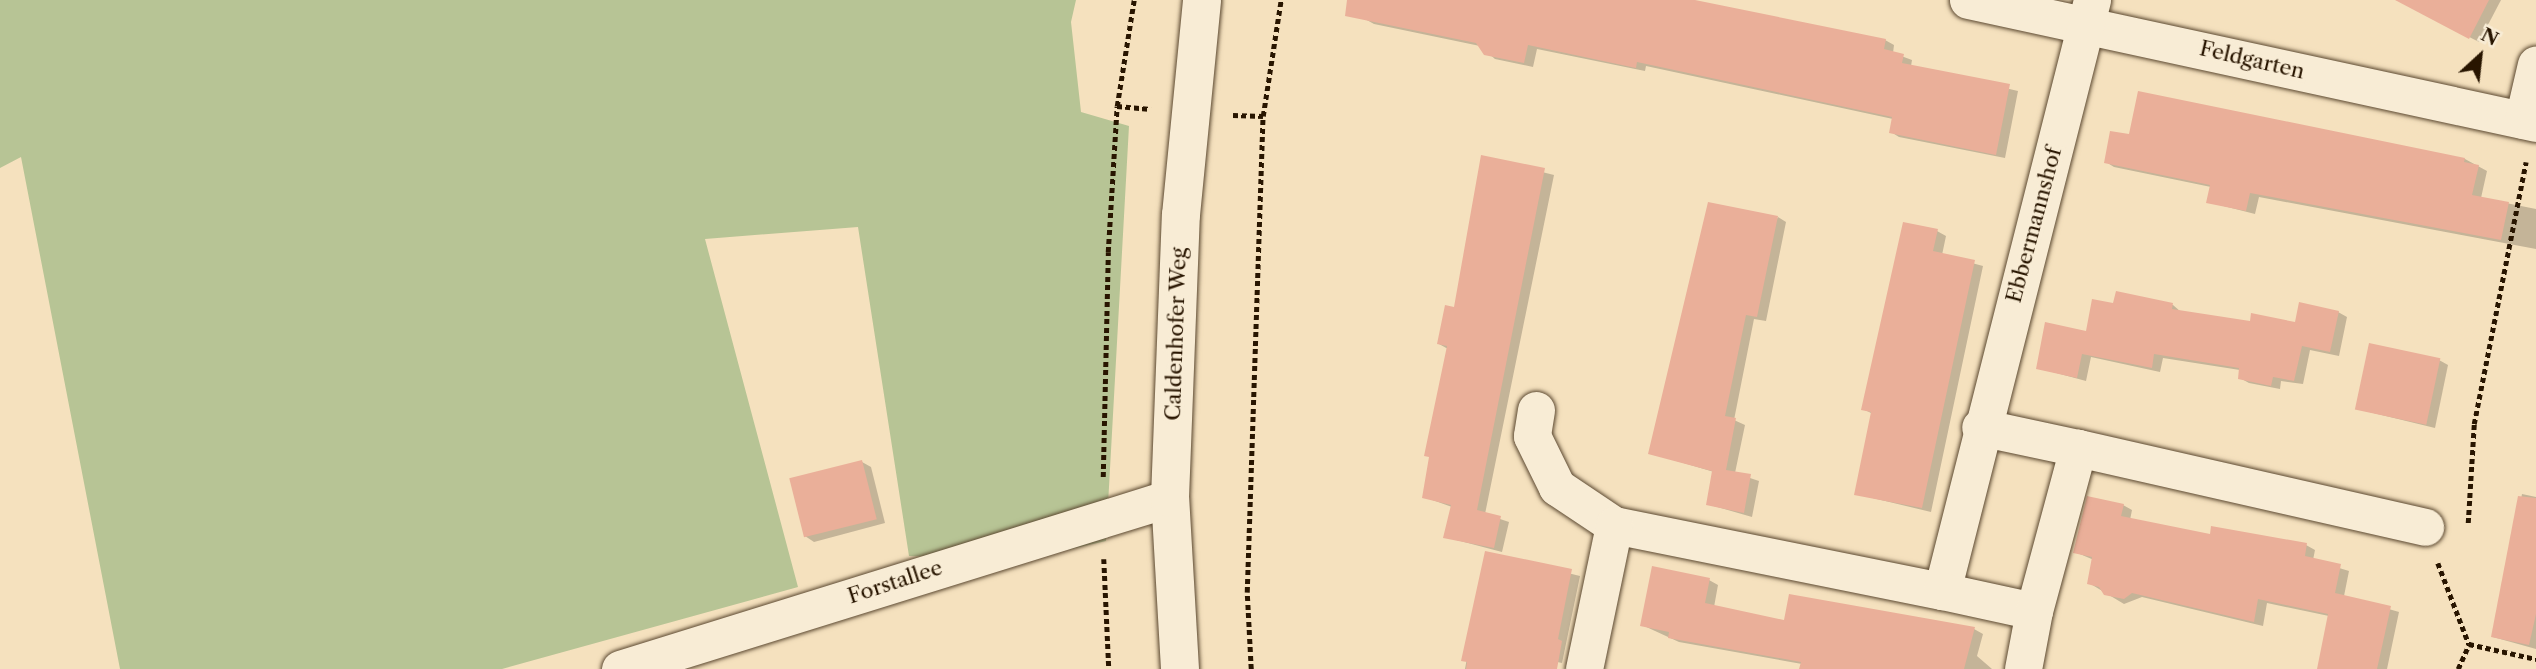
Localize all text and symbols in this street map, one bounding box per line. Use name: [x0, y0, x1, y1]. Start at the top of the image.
north arrow: [2445, 21, 2515, 91]
text: N: [2477, 23, 2502, 51]
street label: Feldgarten: [2197, 36, 2307, 84]
street label: Ebbermannshof: [2001, 144, 2067, 306]
street label: Caldenhofer Weg: [1160, 246, 1192, 422]
street label: Forstallee: [845, 555, 945, 609]

